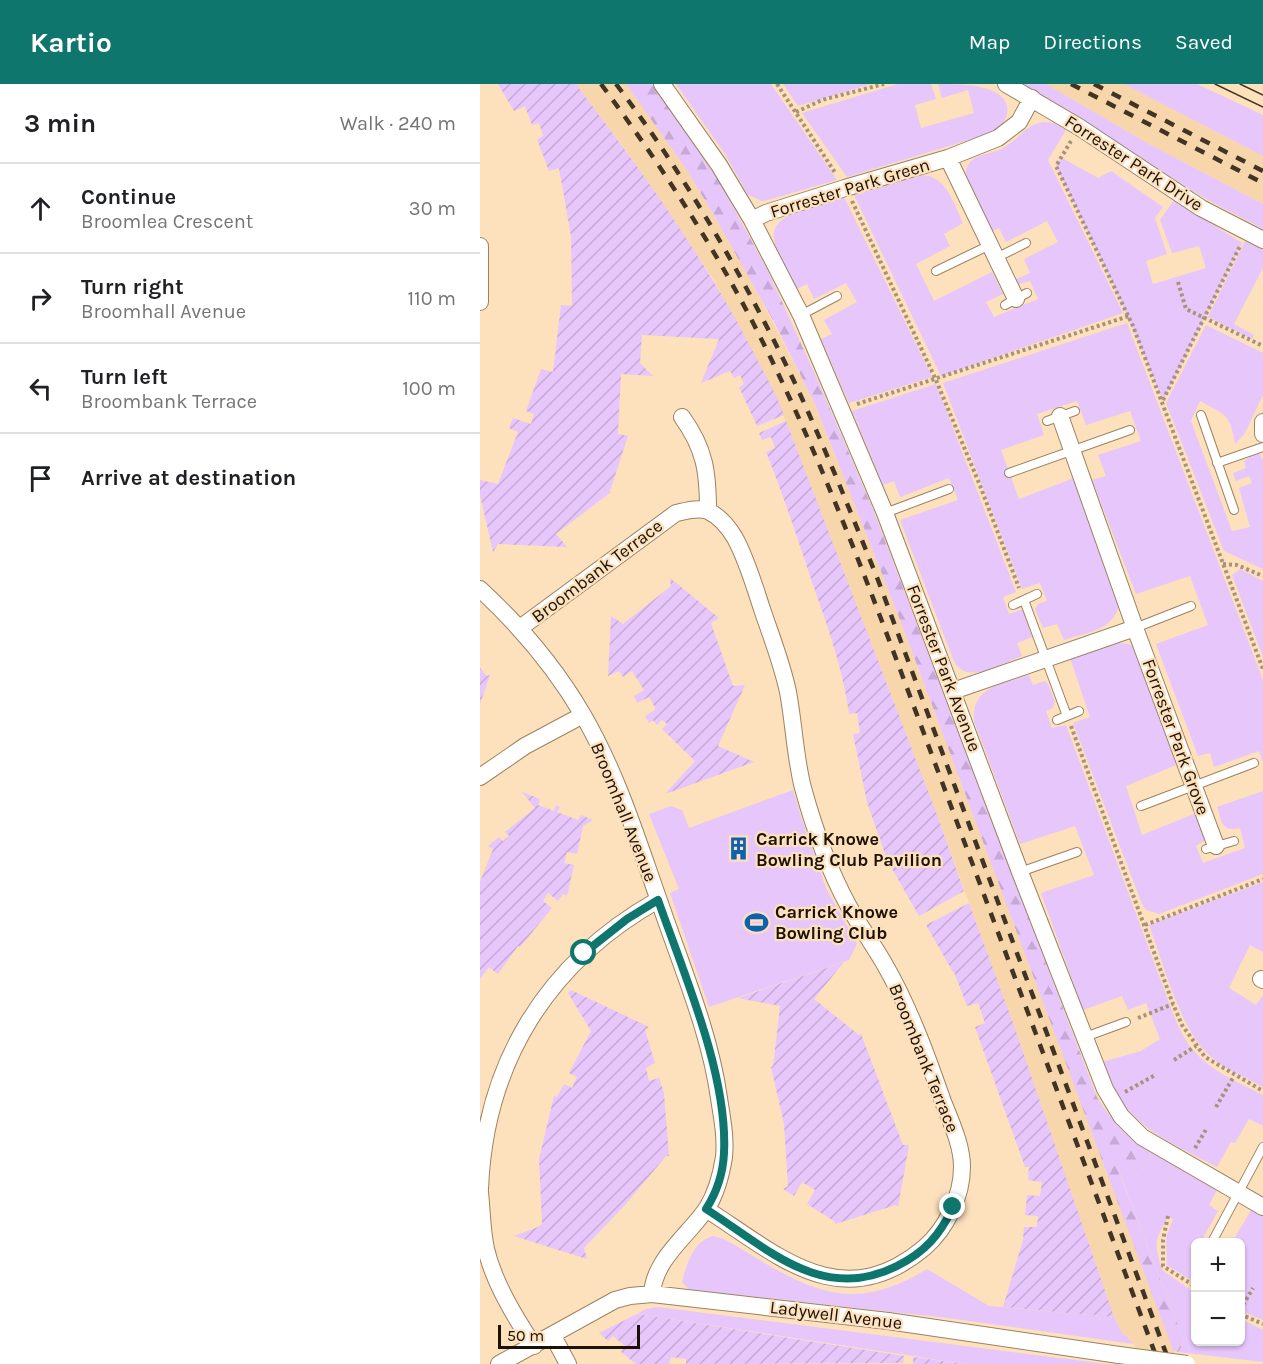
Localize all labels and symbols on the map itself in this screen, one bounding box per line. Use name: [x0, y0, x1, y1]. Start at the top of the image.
street label: Forrester Park Drive: [1061, 110, 1207, 216]
street label: Forrester Park Green: [768, 153, 932, 223]
street label: Broombank Terrace: [527, 515, 667, 627]
street label: Forrester Park Avenue: [902, 581, 986, 755]
street label: Forrester Park Grove: [1138, 656, 1214, 818]
street label: Broomhall Avenue: [586, 739, 662, 885]
place label: Carrick Knowe Bowling Club Pavilion: [756, 828, 942, 871]
building icon: Carrick Knowe Bowling Club Pavilion: [725, 836, 751, 862]
place label: Carrick Knowe Bowling Club: [775, 901, 898, 944]
sports icon: Carrick Knowe Bowling Club: [744, 909, 770, 935]
route start: [570, 939, 596, 965]
street label: Broombank Terrace: [884, 980, 964, 1136]
route end: [939, 1193, 965, 1219]
street label: Ladywell Avenue: [769, 1296, 903, 1334]
scale bar: [498, 1322, 640, 1350]

